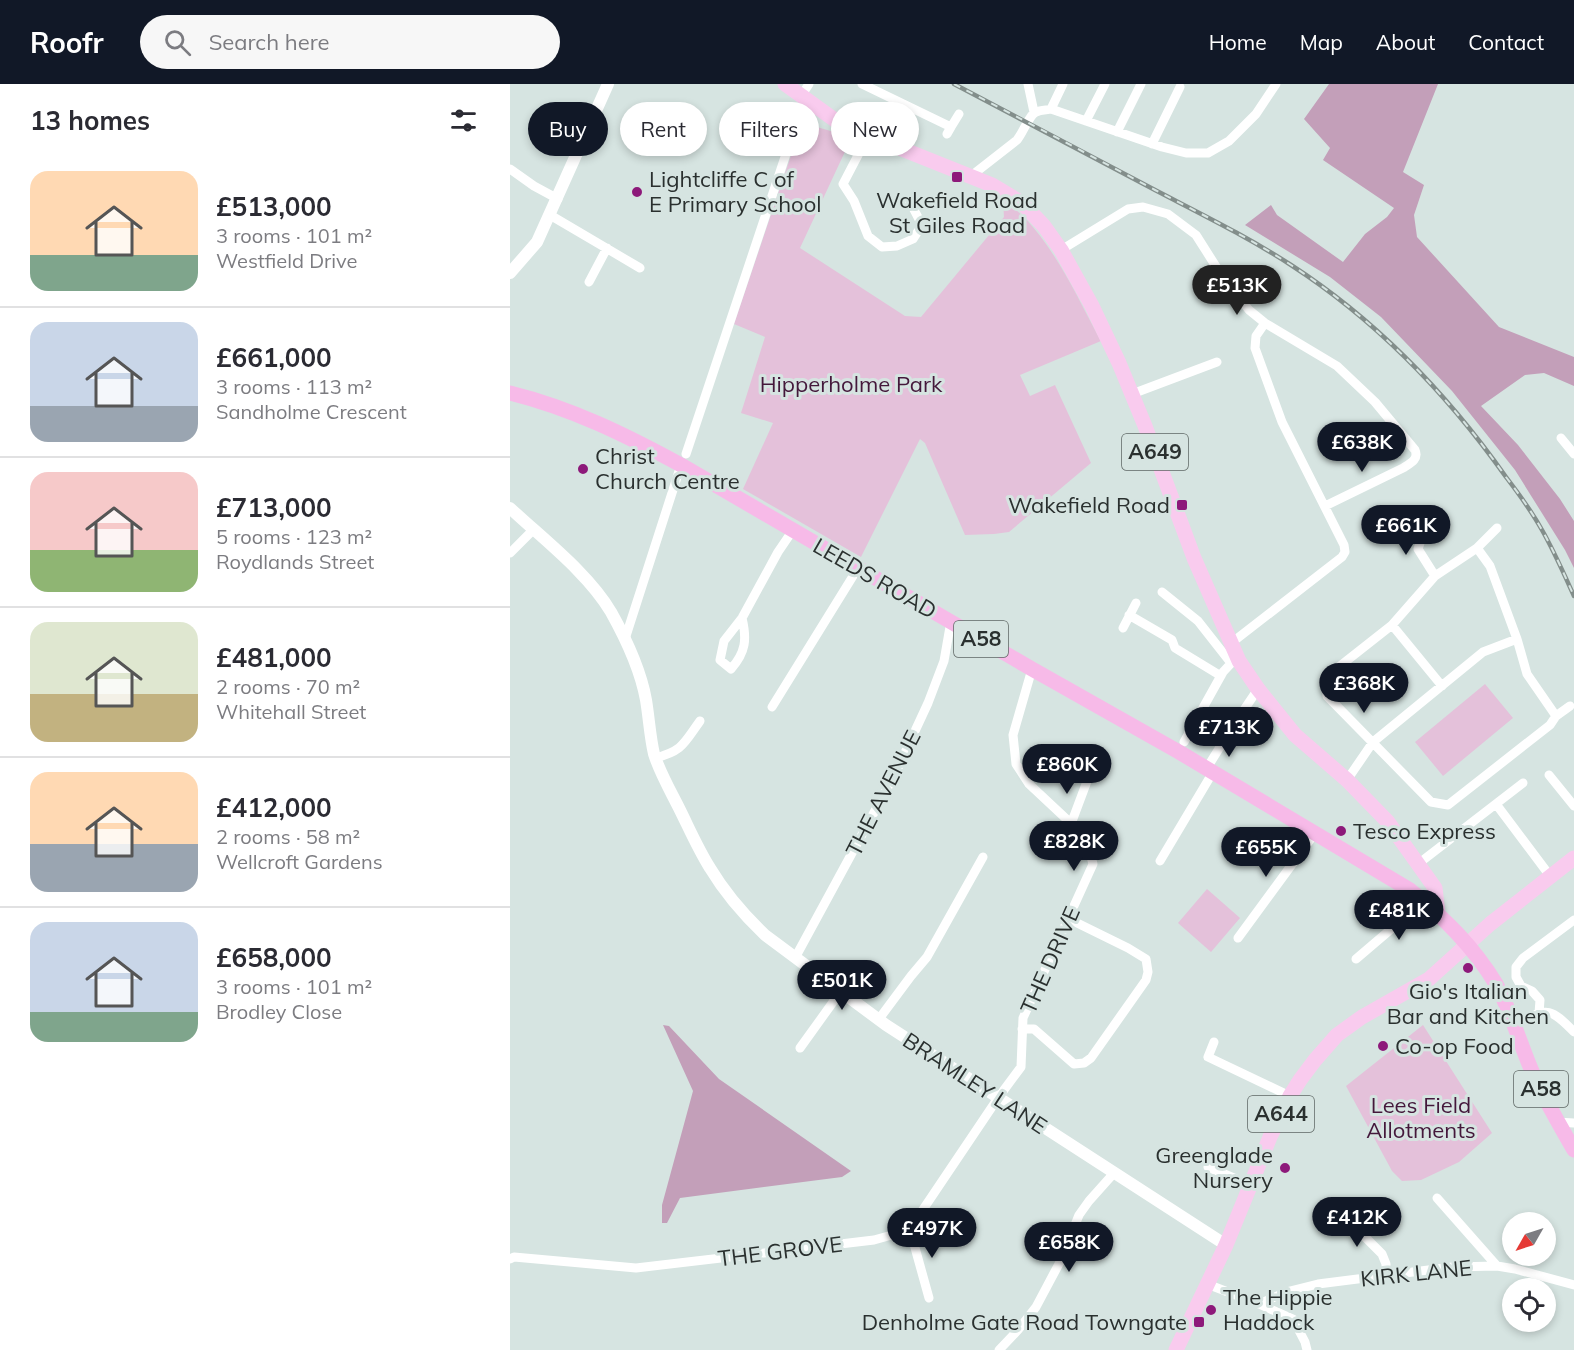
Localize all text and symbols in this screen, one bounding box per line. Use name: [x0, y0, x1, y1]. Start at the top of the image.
search box: [140, 15, 560, 69]
text: Roofr: [30, 25, 104, 60]
icon: search: [161, 26, 194, 59]
text: Search here: [209, 28, 330, 56]
text: Home: [1209, 29, 1267, 55]
text: Map: [1300, 29, 1343, 55]
text: About: [1376, 29, 1435, 55]
text: Contact: [1468, 29, 1544, 55]
chip: Buy: [528, 102, 608, 156]
chip: Rent: [620, 102, 707, 156]
chip: Filters: [719, 102, 819, 156]
chip: New: [831, 102, 919, 156]
text: 13 homes: [30, 104, 150, 137]
icon: filters: [447, 104, 480, 137]
place label: Lightcliffe C of E Primary School: [649, 165, 821, 218]
marker: Wakefield Road St Giles Road: [950, 170, 964, 184]
marker: Lightcliffe C of E Primary School: [630, 185, 644, 199]
place label: Wakefield Road St Giles Road: [876, 186, 1038, 239]
text: £513,000: [216, 190, 332, 223]
icon: home: [78, 195, 150, 267]
text: 3 rooms · 101 m²: [216, 223, 372, 248]
text: Westfield Drive: [216, 248, 357, 273]
pin: £513K: [1195, 265, 1279, 316]
text: £513K: [1206, 272, 1268, 297]
text: £661,000: [216, 341, 332, 374]
icon: home: [78, 346, 150, 418]
park label: Hipperholme Park: [760, 370, 943, 398]
text: 3 rooms · 113 m²: [216, 374, 372, 399]
text: Sandholme Crescent: [216, 399, 407, 424]
pin: £638K: [1320, 422, 1404, 473]
text: £638K: [1331, 429, 1393, 454]
road number: A649: [1122, 434, 1188, 470]
place label: Christ Church Centre: [595, 442, 740, 495]
marker: Christ Church Centre: [576, 462, 590, 476]
text: £713,000: [216, 491, 332, 524]
place label: Wakefield Road: [1008, 491, 1170, 519]
icon: home: [78, 496, 150, 568]
marker: Wakefield Road: [1175, 498, 1189, 512]
pin: £661K: [1364, 505, 1448, 556]
text: £661K: [1375, 512, 1437, 537]
text: 5 rooms · 123 m²: [216, 524, 372, 549]
street label: LEEDS ROAD: [808, 531, 942, 625]
text: Roydlands Street: [216, 549, 374, 574]
road number: A58: [954, 621, 1008, 657]
text: £481,000: [216, 641, 332, 674]
icon: home: [78, 646, 150, 718]
pin: £368K: [1322, 663, 1406, 714]
text: £368K: [1333, 670, 1395, 695]
text: 2 rooms · 70 m²: [216, 674, 360, 699]
text: Whitehall Street: [216, 699, 366, 724]
pin: £713K: [1187, 707, 1271, 758]
text: £713K: [1198, 714, 1260, 739]
street label: THE AVENUE: [839, 725, 927, 861]
pin: £860K: [1025, 744, 1109, 795]
text: £860K: [1036, 751, 1098, 776]
text: £412,000: [216, 791, 332, 824]
icon: home: [78, 796, 150, 868]
place label: Tesco Express: [1353, 817, 1496, 845]
pin: £828K: [1032, 821, 1116, 872]
text: 2 rooms · 58 m²: [216, 824, 360, 849]
marker: Tesco Express: [1334, 824, 1348, 838]
pin: £655K: [1224, 827, 1308, 878]
text: £828K: [1043, 828, 1105, 853]
text: £655K: [1235, 834, 1297, 859]
text: Wellcroft Gardens: [216, 849, 383, 874]
pin: £481K: [1357, 890, 1441, 941]
text: £481K: [1368, 897, 1430, 922]
street label: THE DRIVE: [1014, 902, 1086, 1018]
text: £658,000: [216, 941, 332, 974]
icon: home: [78, 946, 150, 1018]
pin: £501K: [800, 960, 884, 1011]
marker: Gio's Italian Bar and Kitchen: [1461, 961, 1475, 975]
text: £501K: [811, 967, 873, 992]
text: 3 rooms · 101 m²: [216, 974, 372, 999]
place label: Gio's Italian Bar and Kitchen: [1387, 977, 1549, 1030]
text: Brodley Close: [216, 999, 342, 1024]
street label: BRAMLEY LANE: [898, 1026, 1052, 1140]
place label: Co-op Food: [1395, 1032, 1514, 1060]
marker: Co-op Food: [1376, 1039, 1390, 1053]
road number: A58: [1514, 1071, 1568, 1107]
park label: Lees Field Allotments: [1366, 1091, 1476, 1144]
road number: A644: [1248, 1096, 1314, 1132]
place label: Greenglade Nursery: [1155, 1141, 1273, 1194]
marker: Greenglade Nursery: [1278, 1161, 1292, 1175]
pin: £412K: [1315, 1197, 1399, 1248]
text: £412K: [1326, 1204, 1388, 1229]
pin: £497K: [890, 1208, 974, 1259]
north arrow: [1502, 1212, 1556, 1266]
map controls: [1502, 1212, 1556, 1332]
text: £497K: [901, 1215, 963, 1240]
pin: £658K: [1027, 1222, 1111, 1273]
street label: THE GROVE: [716, 1229, 844, 1273]
text: £658K: [1038, 1229, 1100, 1254]
street label: KIRK LANE: [1359, 1253, 1473, 1293]
button: locate: [1502, 1278, 1556, 1332]
place label: The Hippie Haddock: [1223, 1283, 1333, 1336]
marker: The Hippie Haddock: [1204, 1303, 1218, 1317]
place label: Denholme Gate Road Towngate: [862, 1308, 1187, 1336]
marker: Denholme Gate Road Towngate: [1192, 1315, 1206, 1329]

